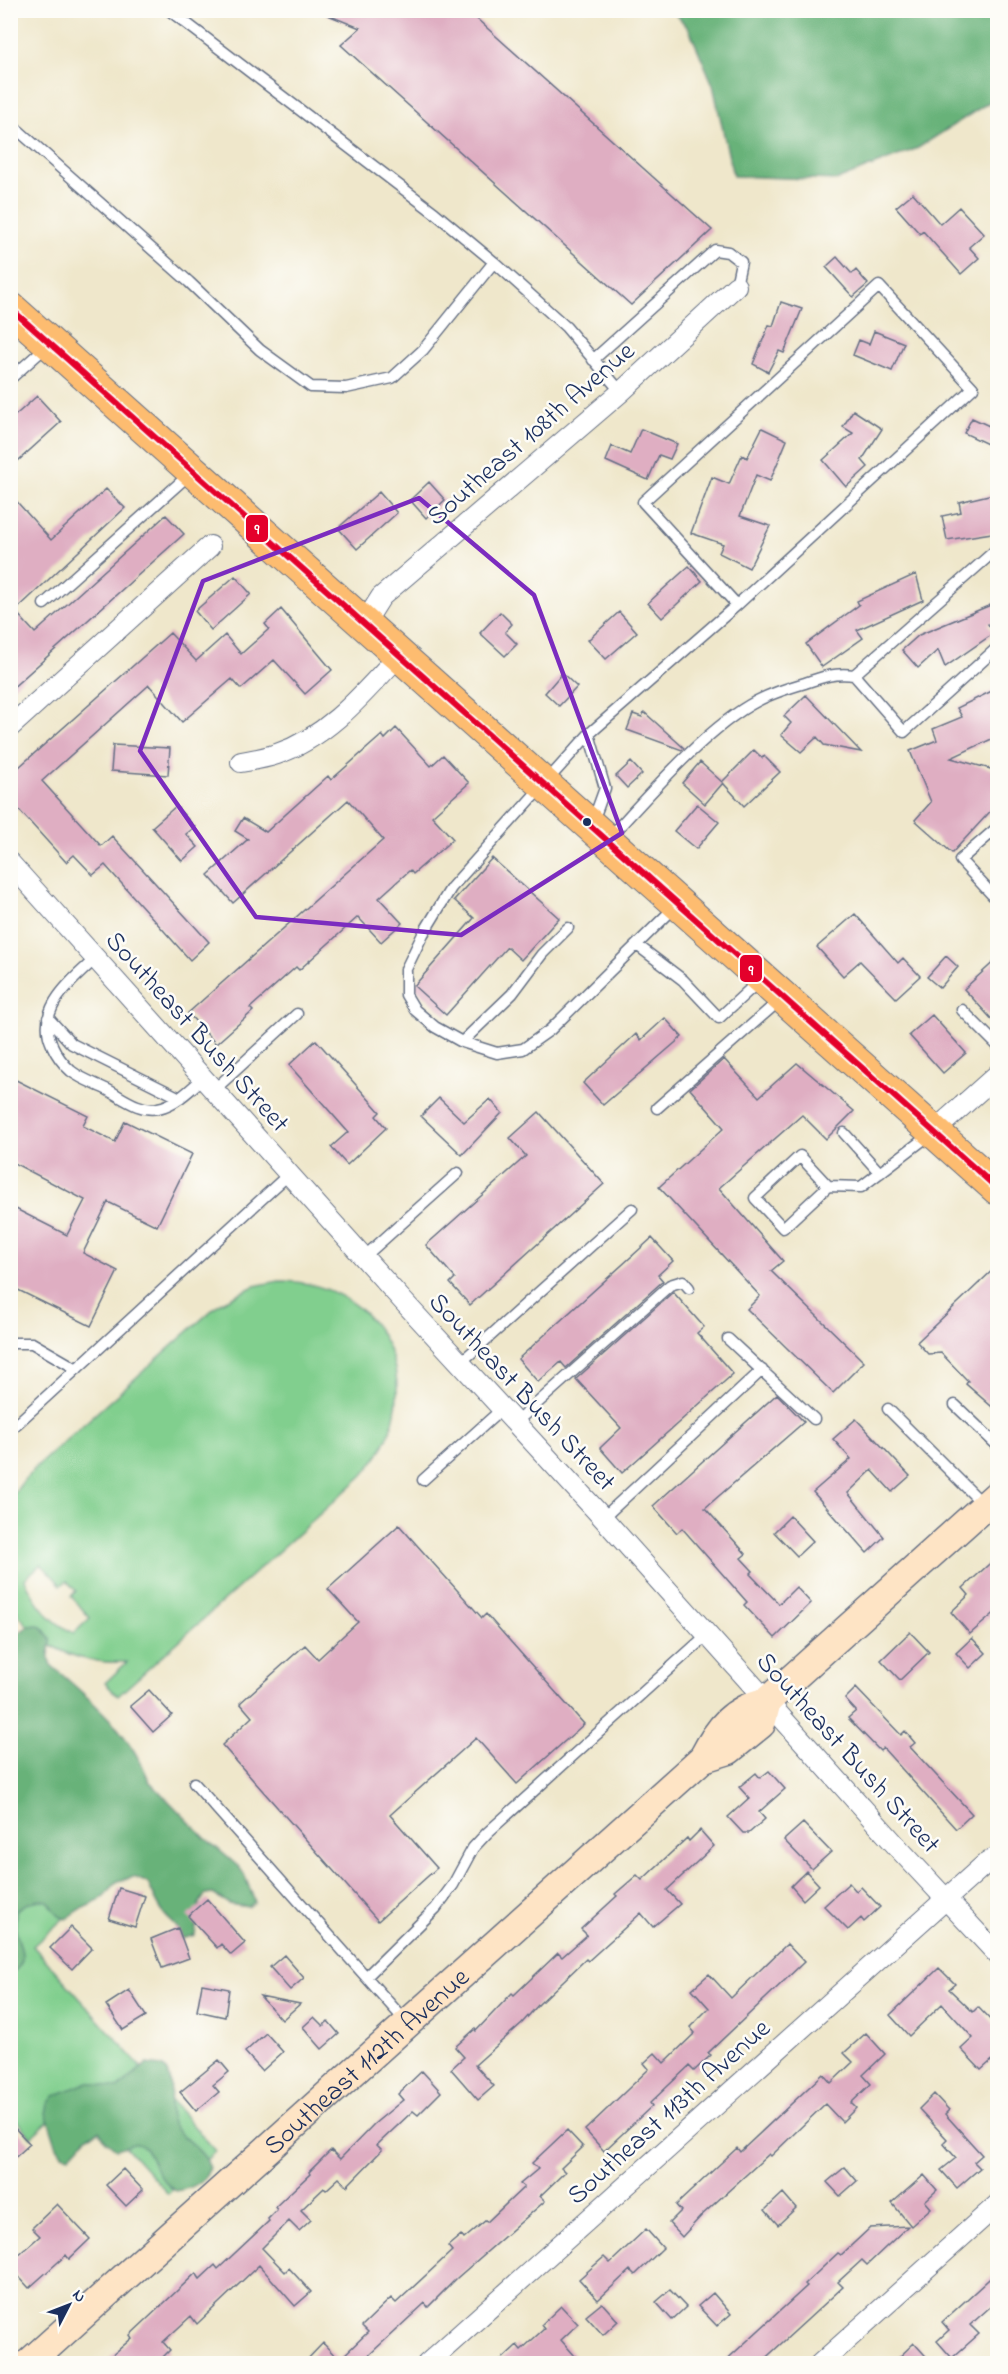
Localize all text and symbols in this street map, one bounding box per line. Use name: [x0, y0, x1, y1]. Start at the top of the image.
street label: Southeast 108th Avenue: [419, 333, 645, 536]
line badge: 9: [245, 514, 269, 543]
text: 9: [254, 518, 260, 542]
unlabelled marker: [581, 816, 593, 828]
street label: Southeast Bush Street: [95, 923, 298, 1142]
line badge: 9: [739, 954, 763, 983]
text: 9: [748, 959, 754, 983]
street label: Southeast Bush Street: [418, 1284, 624, 1501]
street label: Southeast Bush Street: [746, 1644, 949, 1863]
street label: Southeast 112th Avenue: [256, 1959, 480, 2166]
street label: Southeast 113th Avenue: [559, 2010, 781, 2215]
north arrow: [39, 2275, 99, 2335]
text: N: [66, 2284, 91, 2308]

